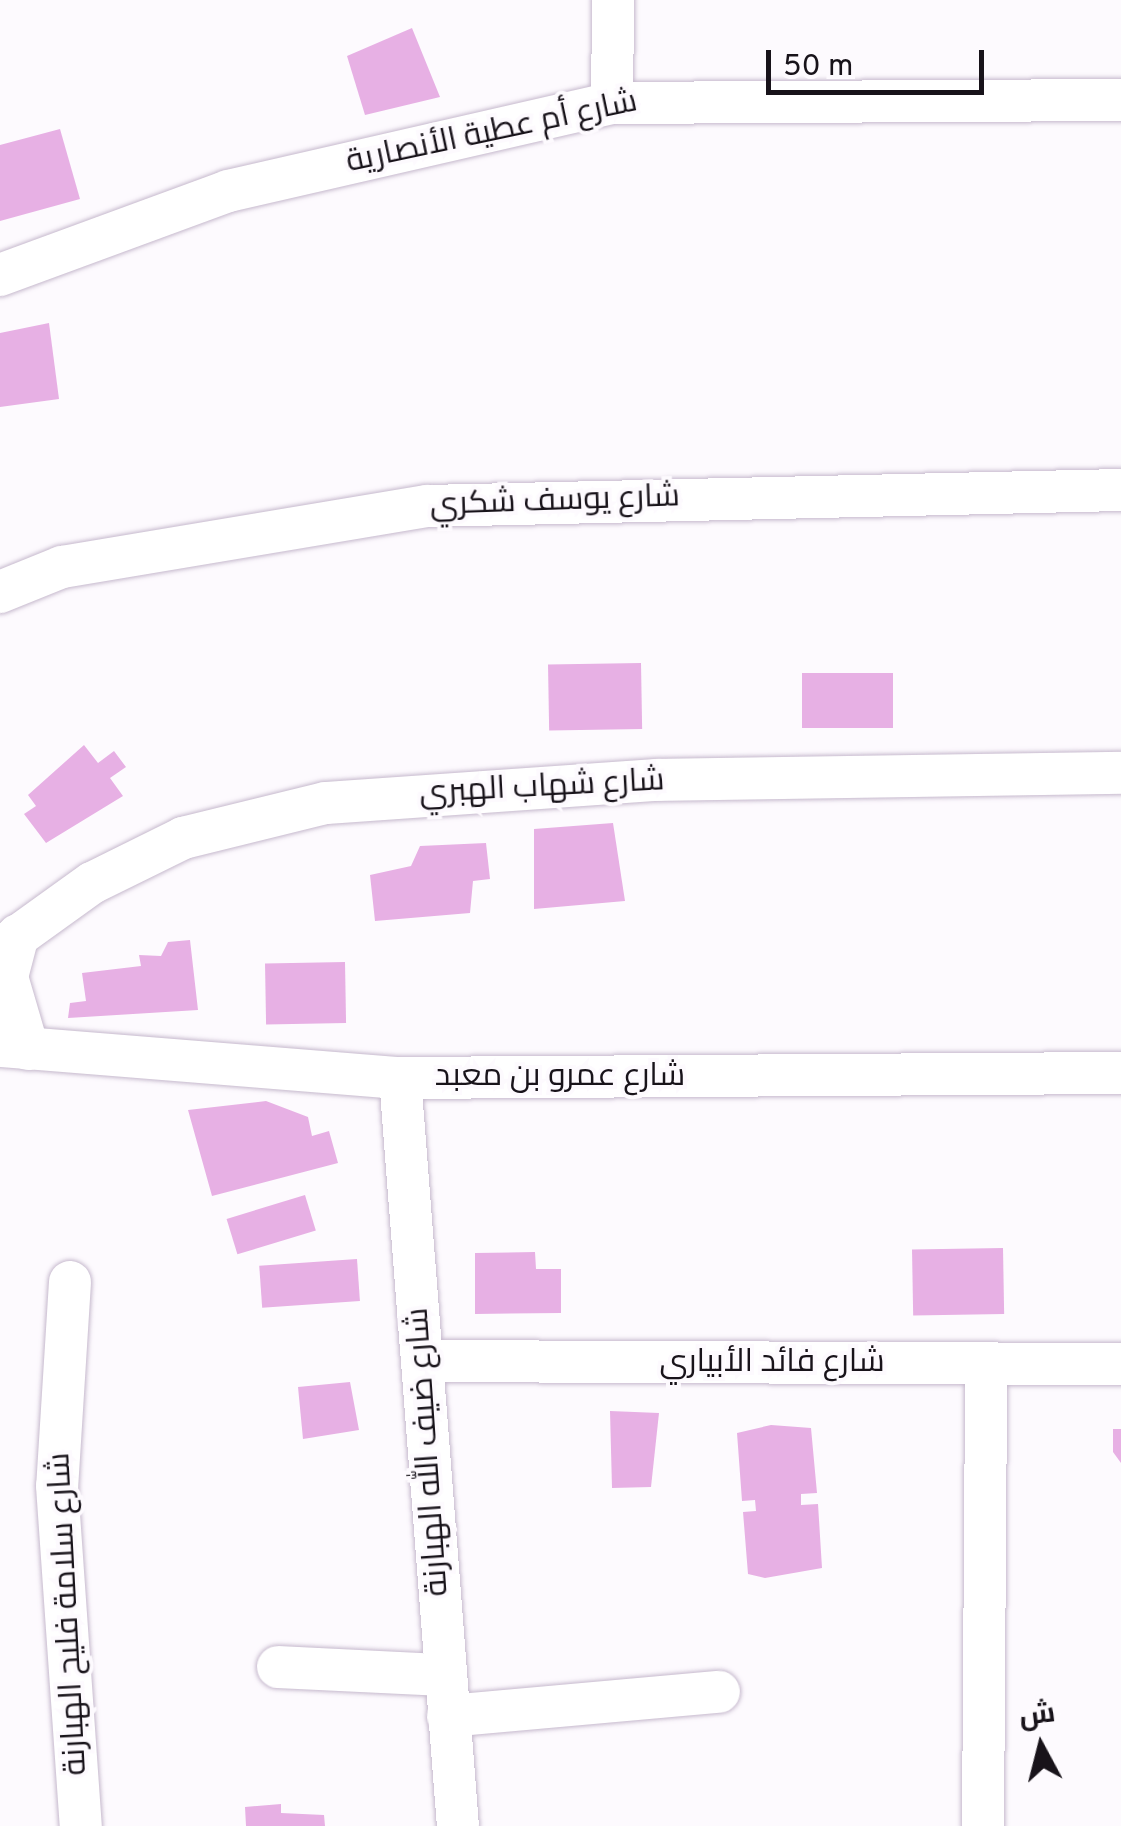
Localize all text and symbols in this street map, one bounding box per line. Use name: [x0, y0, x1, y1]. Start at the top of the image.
scale bar: [771, 30, 988, 92]
text: 50 m: [783, 49, 853, 86]
street label: شارع أم عطية الأنصارية: [343, 83, 641, 183]
street label: شارع يوسف شكري: [429, 478, 681, 526]
street label: شارع شهاب الهبري: [418, 762, 666, 814]
street label: شارع عمرو بن معبد: [435, 1058, 685, 1096]
street label: شارع ضيف الله الهبارنة: [400, 1306, 458, 1598]
street label: شارع فائد الأبياري: [659, 1344, 885, 1382]
street label: شارع سلامة فليح الهبارنة: [41, 1452, 97, 1776]
north arrow: [991, 1696, 1091, 1796]
text: ش: [1017, 1696, 1057, 1736]

